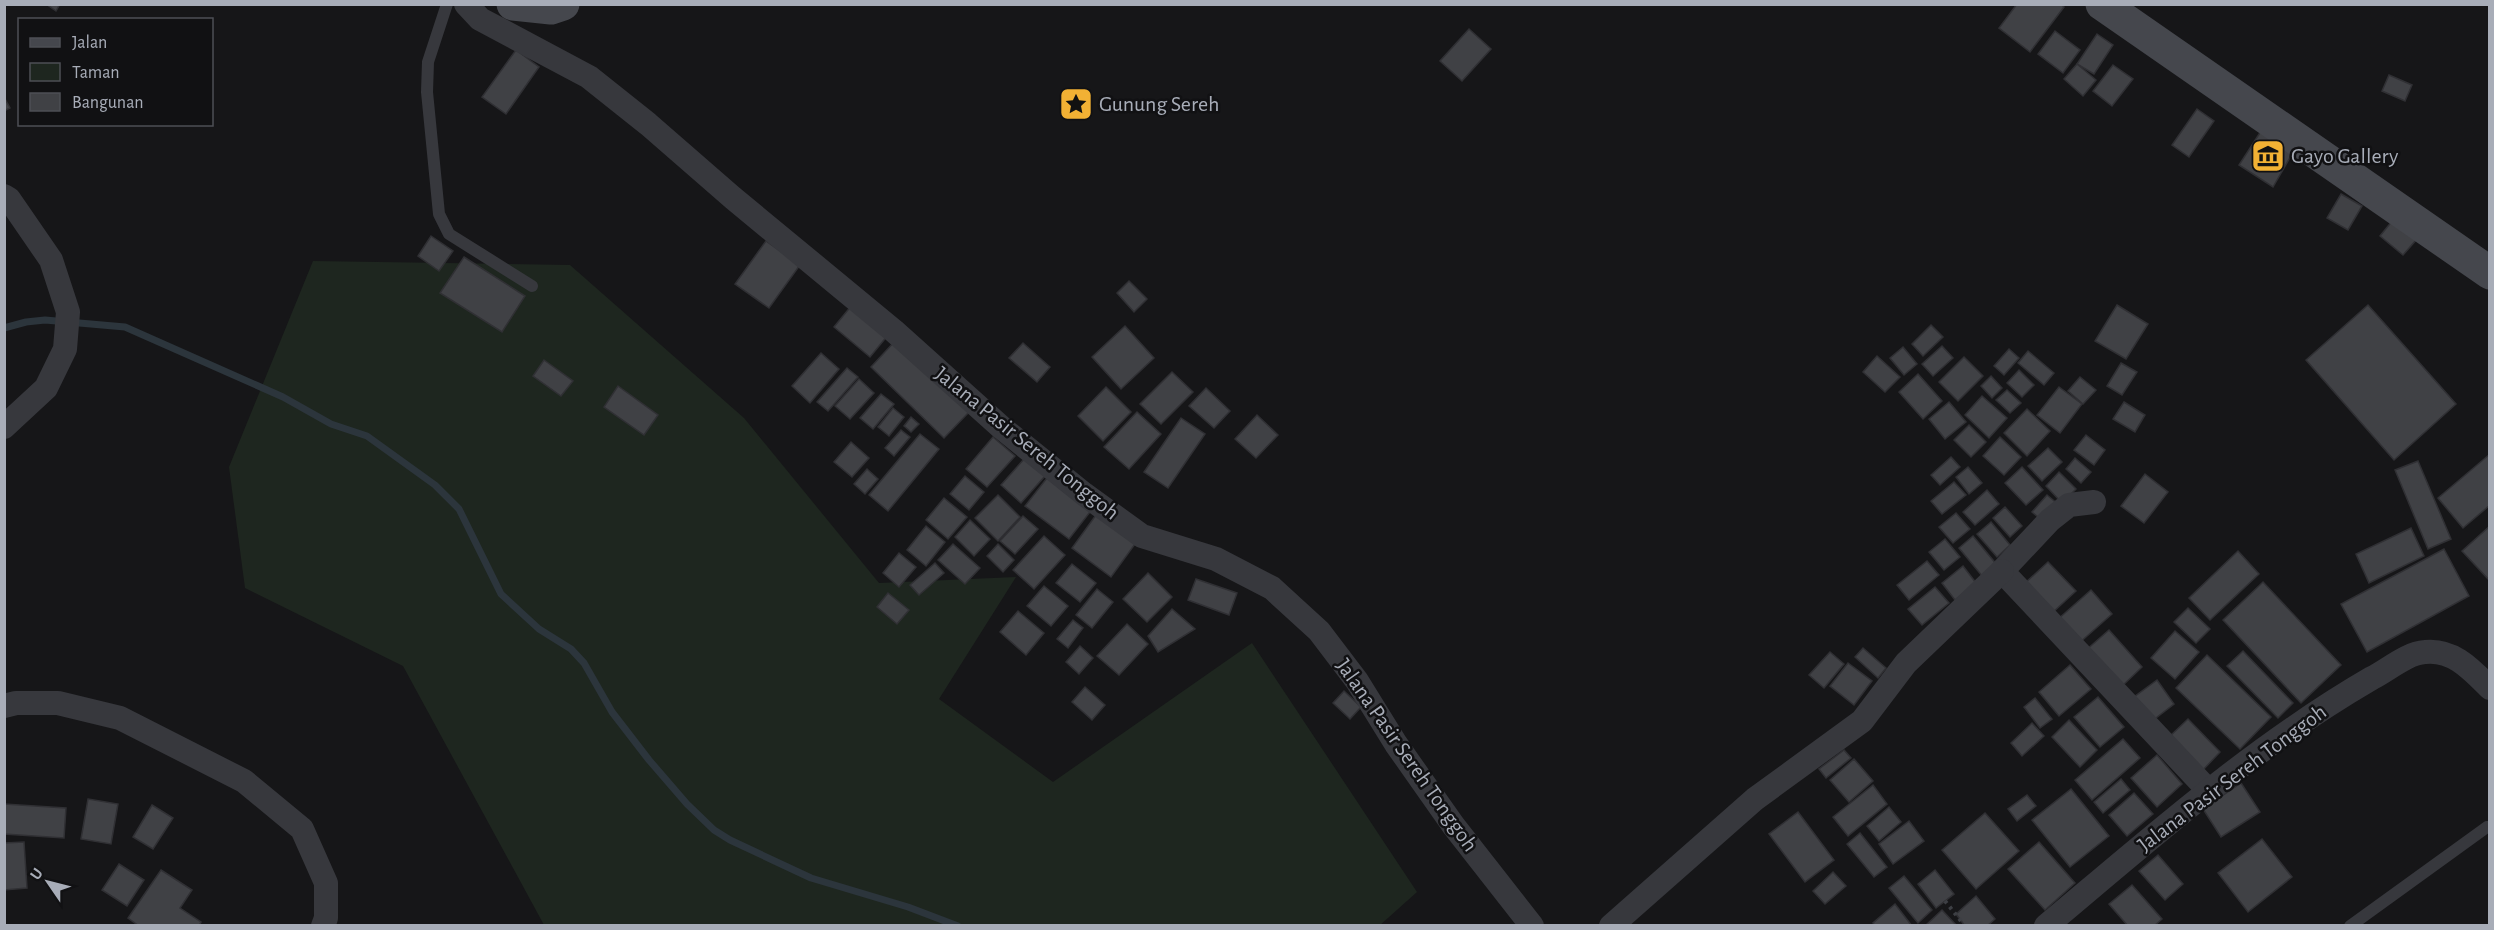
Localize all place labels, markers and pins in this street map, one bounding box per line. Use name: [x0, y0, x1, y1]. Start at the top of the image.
place icon: Gunung Sereh: [1058, 86, 1094, 122]
place label: Gunung Sereh: [1099, 93, 1220, 115]
museum icon: Gayo Gallery: [2250, 138, 2286, 174]
place label: Gayo Gallery: [2291, 145, 2399, 167]

